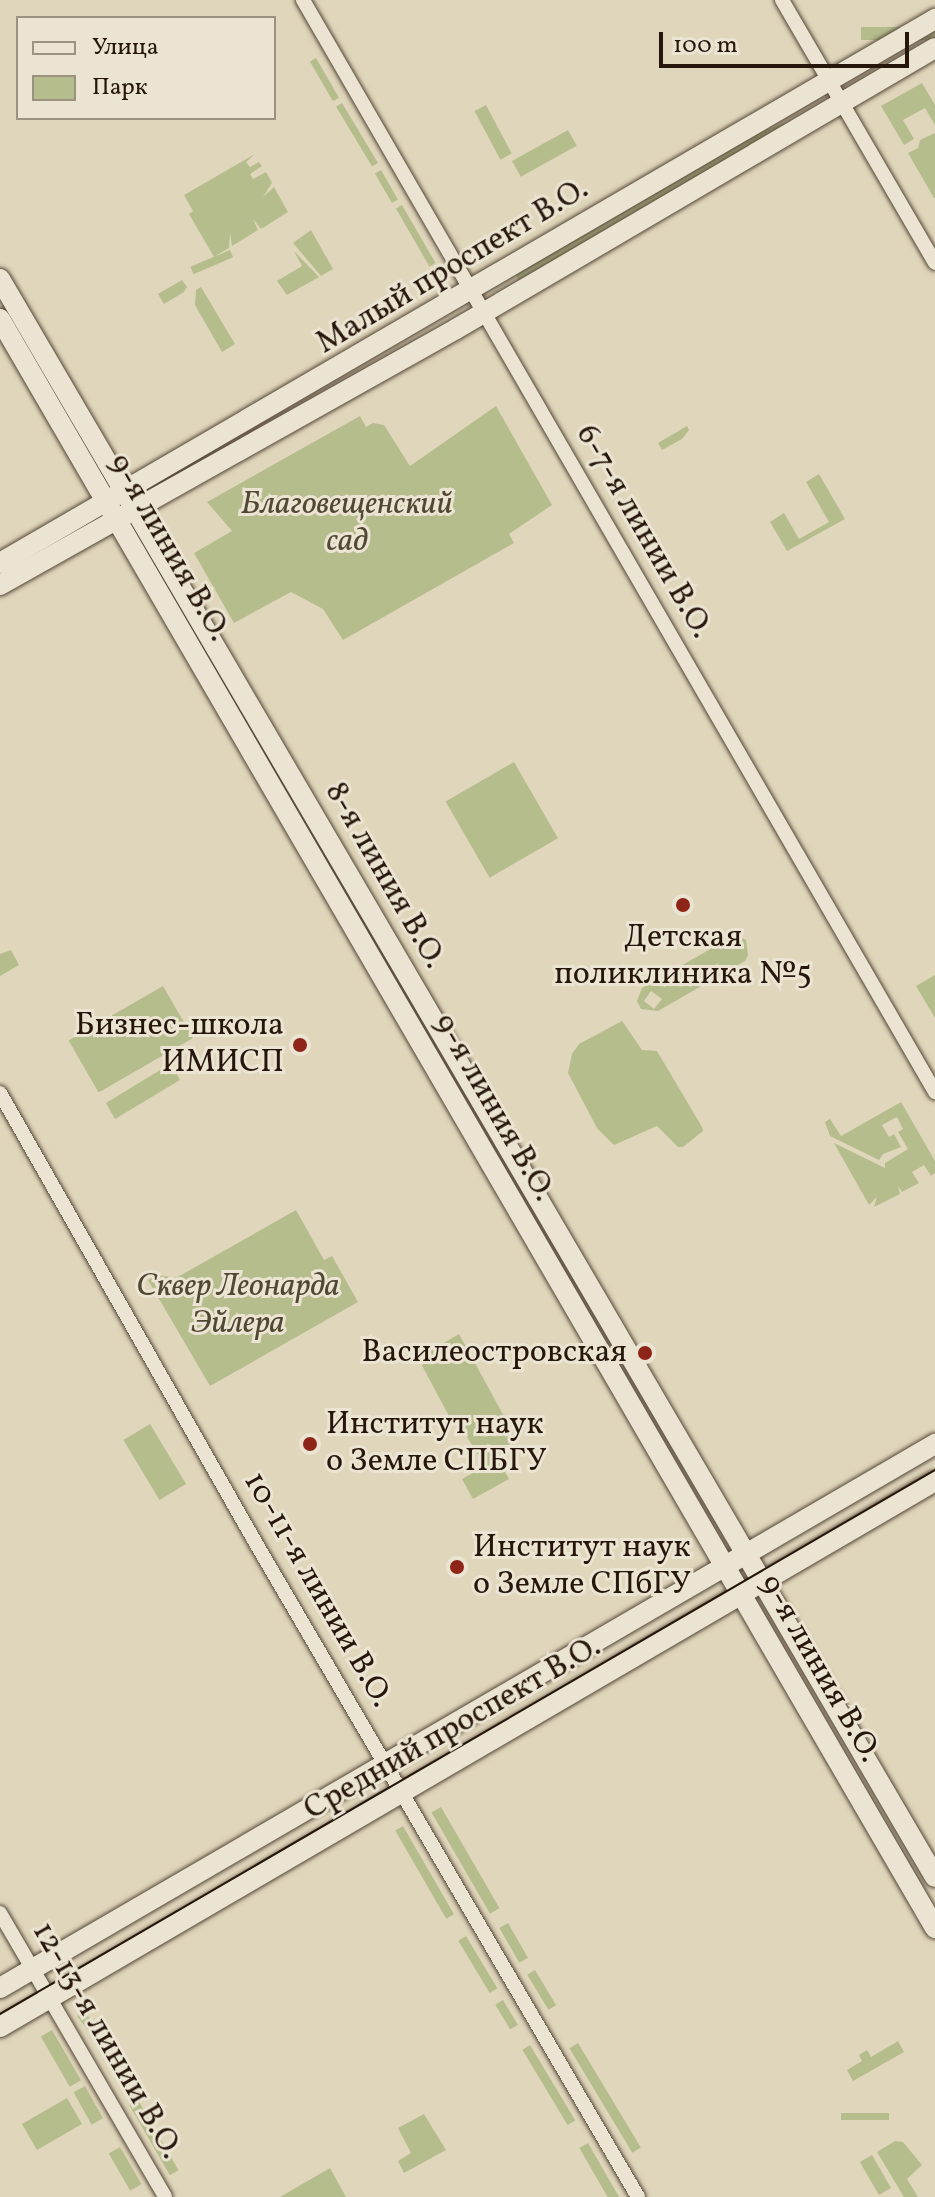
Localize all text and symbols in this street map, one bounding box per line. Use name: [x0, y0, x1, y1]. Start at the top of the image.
legend: [16, 16, 276, 120]
scale bar: [663, 16, 913, 66]
text: 100 m: [673, 29, 738, 63]
text: Улица: [92, 31, 159, 65]
text: Парк: [92, 71, 148, 105]
street label: Малый проспект В.О.: [310, 171, 596, 363]
street label: 6-7-я линии В.О.: [566, 418, 720, 646]
street label: 9-я линия В.О.: [99, 447, 237, 649]
park label: Благовещенский сад: [241, 487, 453, 562]
street label: 8-я линия В.О.: [315, 776, 453, 976]
marker: Детская поликлиника №5: [672, 894, 694, 916]
place label: Детская поликлиника №5: [554, 920, 812, 995]
street label: 9-я линия В.О.: [424, 1007, 562, 1209]
place label: Бизнес-школа ИМИСП: [75, 1008, 284, 1083]
marker: Бизнес-школа ИМИСП: [291, 1036, 309, 1054]
park label: Сквер Леонарда Эйлера: [136, 1269, 340, 1344]
place label: Василеостровская: [362, 1334, 627, 1372]
marker: Василеостровская: [634, 1342, 656, 1364]
place label: Институт наук о Земле СПБГУ: [326, 1407, 547, 1482]
marker: Институт наук о Земле СПБГУ: [301, 1435, 319, 1453]
street label: 10-11-я линии В.О.: [234, 1466, 400, 1714]
place label: Институт наук о Земле СПбГУ: [473, 1530, 691, 1605]
marker: Институт наук о Земле СПбГУ: [448, 1558, 466, 1576]
street label: 9-я линия В.О.: [750, 1568, 888, 1770]
street label: Средний проспект В.О.: [298, 1628, 608, 1830]
street label: 12-13-я линии В.О.: [23, 1916, 189, 2166]

